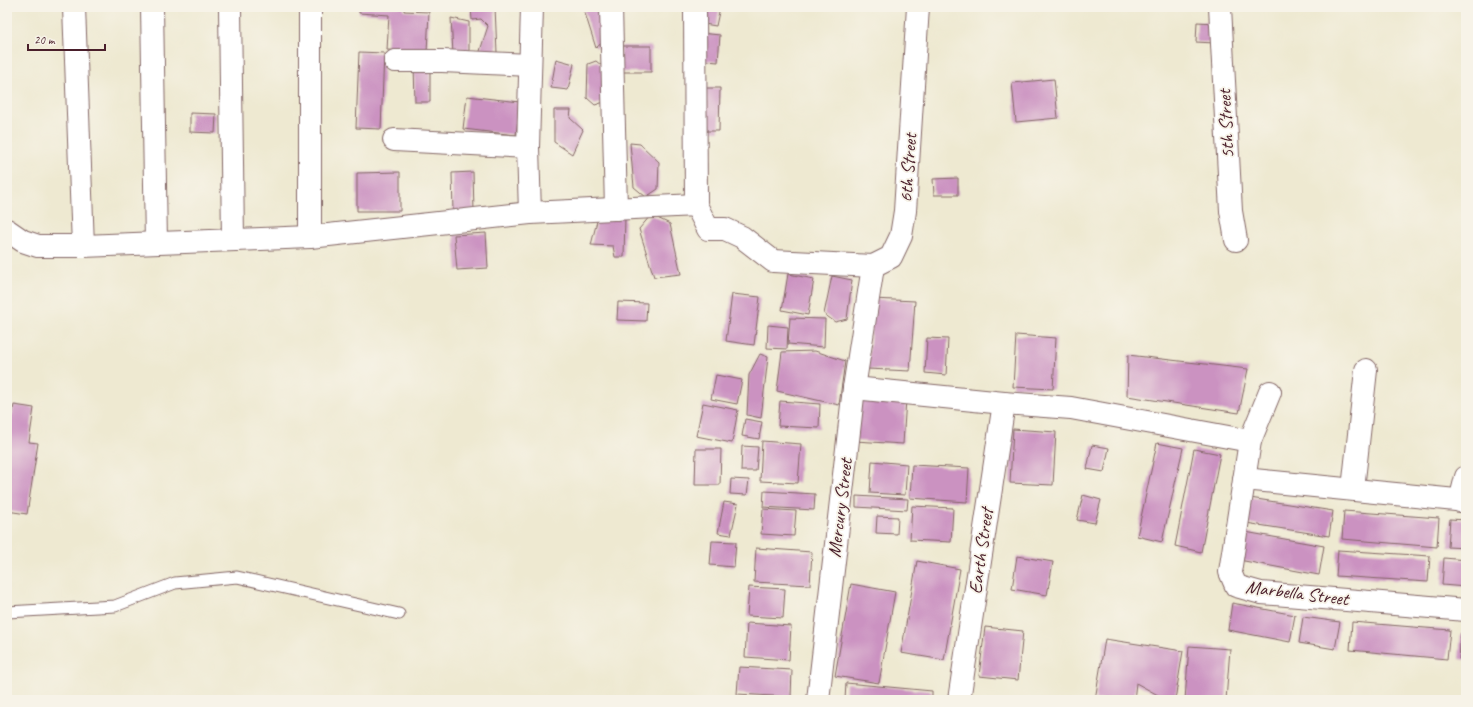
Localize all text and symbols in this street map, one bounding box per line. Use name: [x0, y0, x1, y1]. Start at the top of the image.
scale bar: [28, 26, 105, 52]
text: 20 m: [34, 32, 56, 48]
street label: 5th Street: [1212, 87, 1240, 159]
street label: 6th Street: [894, 131, 922, 203]
street label: Mercury Street: [822, 456, 858, 559]
street label: Earth Street: [963, 504, 999, 595]
street label: Marbella Street: [1244, 575, 1351, 611]

